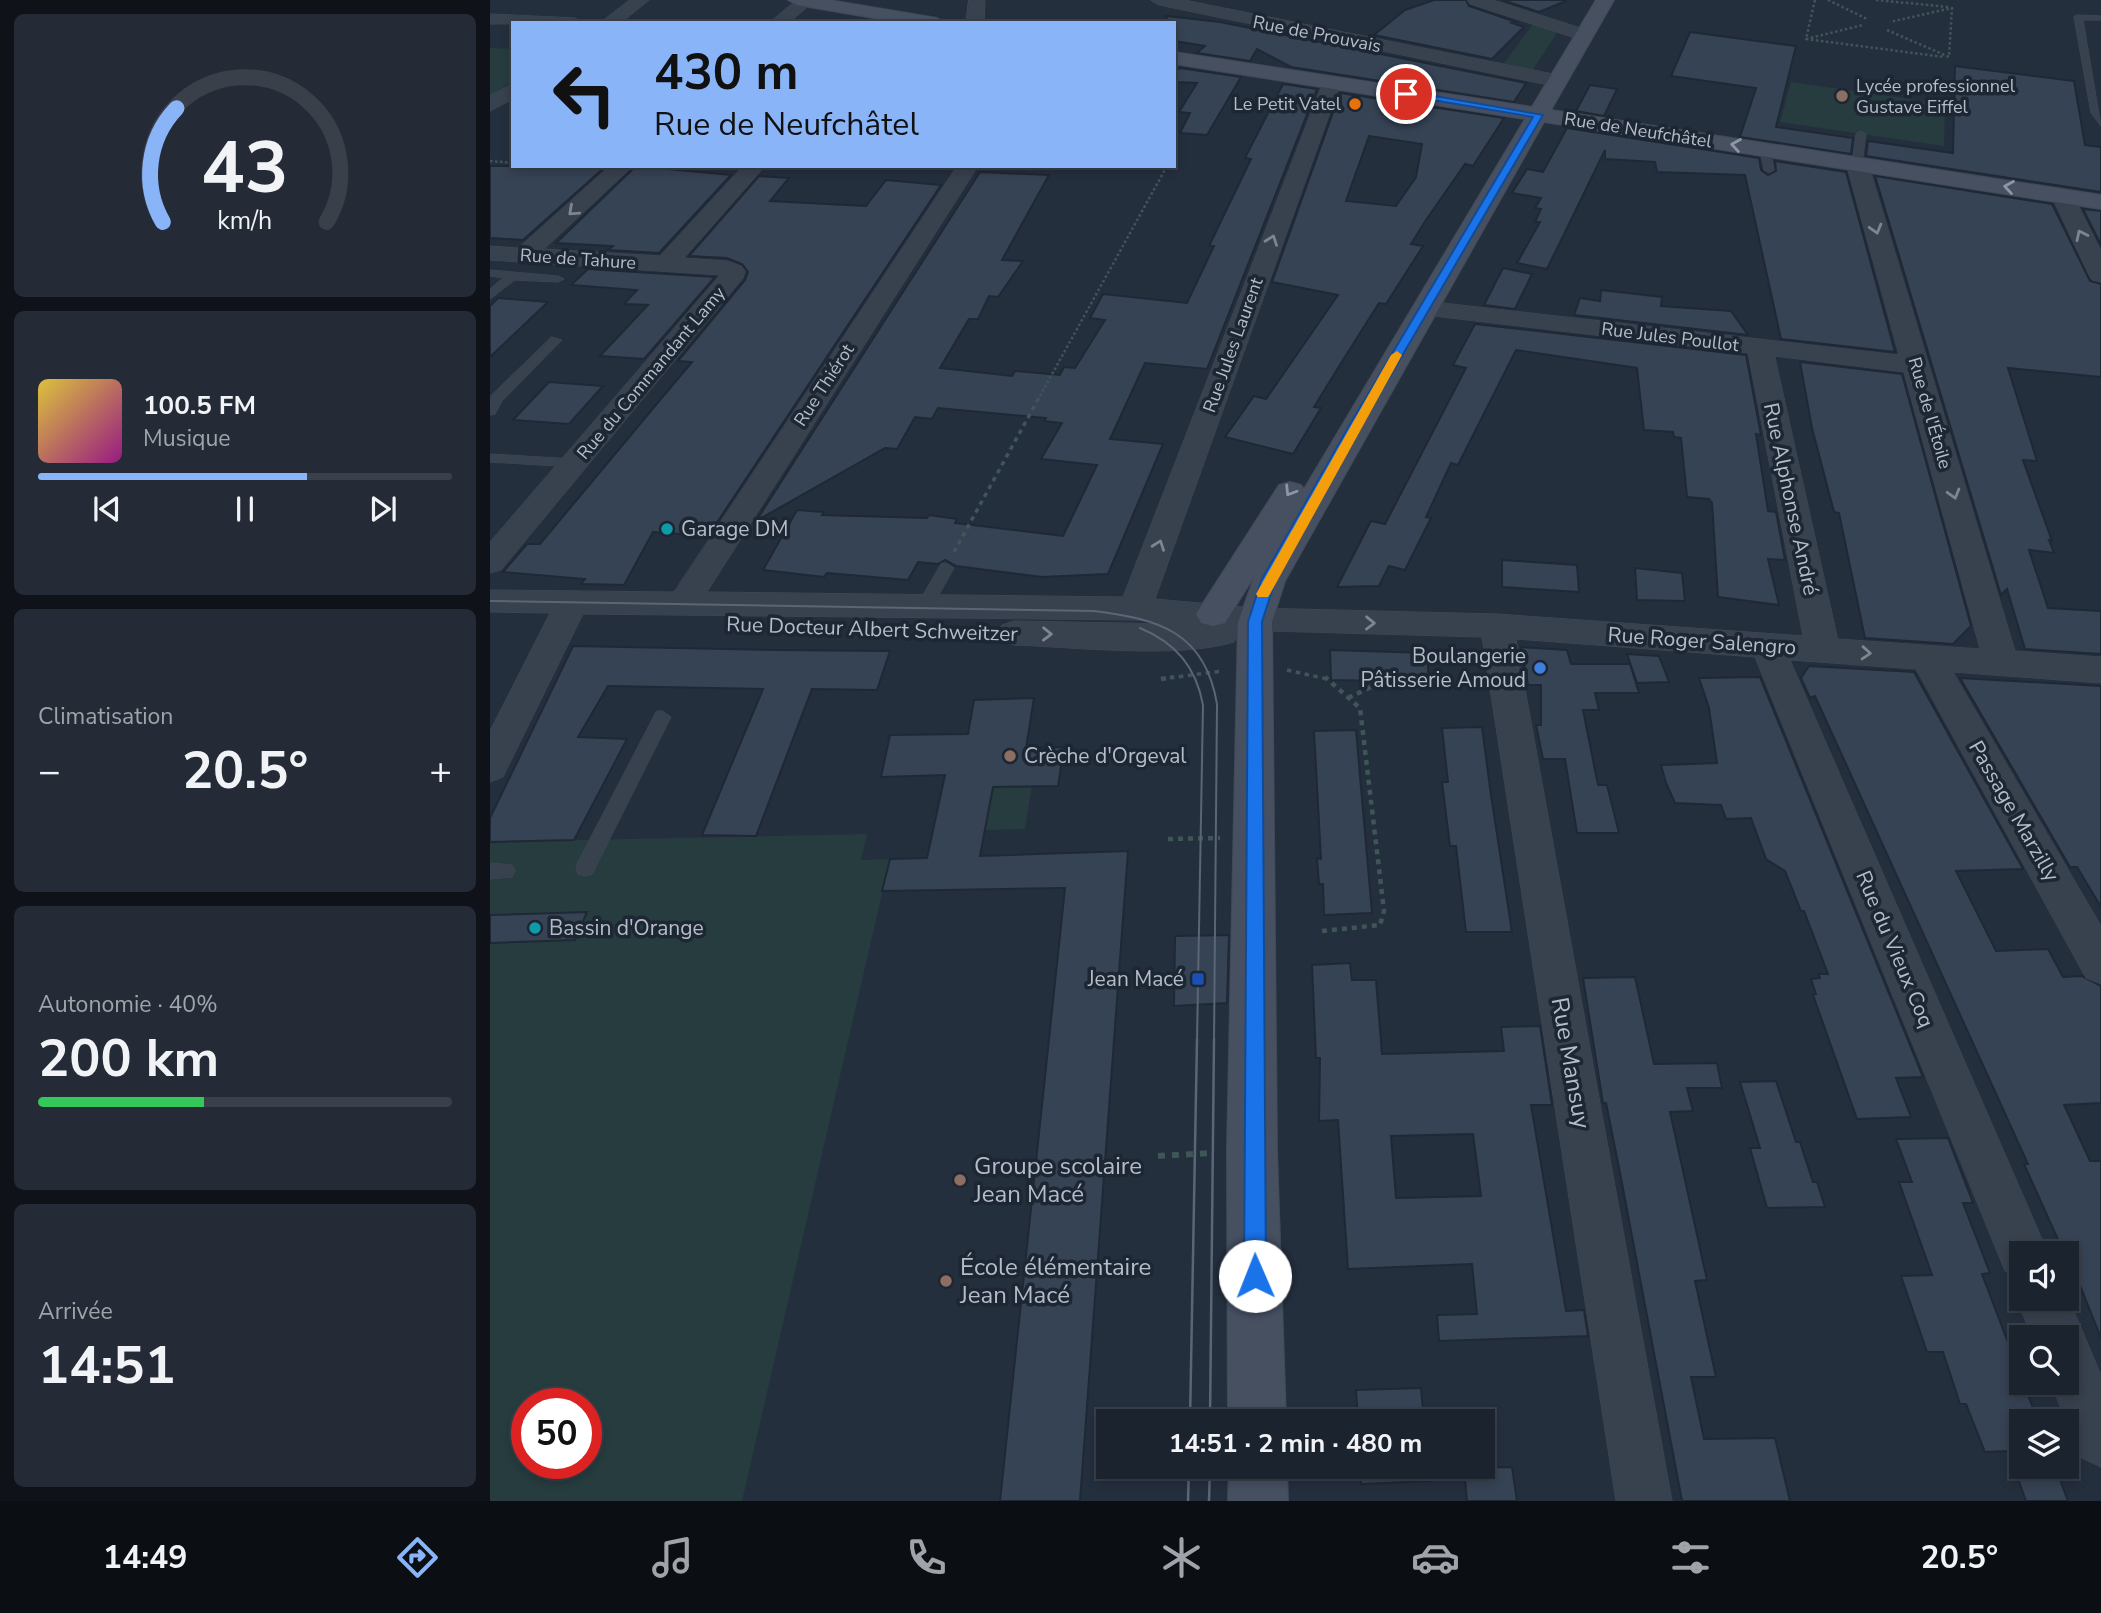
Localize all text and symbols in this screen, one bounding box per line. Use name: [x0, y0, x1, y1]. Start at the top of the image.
street label: Rue de Prouvais: [1251, 10, 1383, 58]
text: 430 m: [654, 39, 798, 106]
icon: left: [539, 49, 630, 140]
pin: [1376, 64, 1436, 124]
place label: Lycée professionnel Gustave Eiffel: [1856, 74, 2016, 119]
icon: arrive: [1387, 75, 1425, 113]
marker: Lycée professionnel Gustave Eiffel: [1834, 88, 1850, 104]
place label: Le Petit Vatel: [1233, 92, 1342, 116]
marker: Le Petit Vatel: [1347, 96, 1363, 112]
text: Rue de Neufchâtel: [654, 103, 919, 146]
street label: Rue de Neufchâtel: [1563, 106, 1714, 154]
text: 43: [201, 118, 289, 218]
one-way arrow: [1730, 138, 1742, 153]
one-way arrow: [2004, 180, 2015, 195]
one-way arrow: [568, 203, 581, 215]
text: km/h: [217, 204, 273, 238]
one-way arrow: [1867, 222, 1882, 234]
one-way arrow: [2076, 230, 2090, 242]
one-way arrow: [1264, 235, 1278, 247]
street label: Rue de Tahure: [519, 243, 637, 275]
street label: Rue Jules Laurent: [1197, 273, 1269, 416]
street label: Rue du Commandant Lamy: [572, 281, 731, 464]
street label: Rue Jules Poullot: [1600, 317, 1741, 357]
street label: Rue Thiérot: [788, 339, 860, 431]
street label: Rue de l'Étoile: [1903, 354, 1957, 472]
text: 100.5 FM: [143, 388, 256, 423]
street label: Rue Alphonse André: [1757, 400, 1825, 598]
text: Musique: [143, 423, 231, 454]
one-way arrow: [1286, 484, 1299, 497]
one-way arrow: [1945, 488, 1960, 500]
icon: previous: [88, 490, 126, 528]
icon: pause: [226, 490, 264, 528]
icon: next: [364, 490, 402, 528]
place label: Garage DM: [681, 515, 788, 543]
marker: Garage DM: [659, 521, 675, 537]
one-way arrow: [1151, 540, 1165, 552]
street label: Rue Docteur Albert Schweitzer: [726, 610, 1019, 648]
one-way arrow: [1366, 615, 1376, 631]
street label: Rue Roger Salengro: [1607, 620, 1797, 662]
one-way arrow: [1042, 627, 1053, 642]
place label: Boulangerie Pâtisserie Amoud: [1361, 642, 1526, 694]
one-way arrow: [1861, 645, 1872, 660]
marker: Boulangerie Pâtisserie Amoud: [1532, 660, 1548, 676]
text: Climatisation: [38, 701, 173, 732]
text: 20.5°: [182, 735, 308, 806]
street label: Passage Marzilly: [1962, 735, 2066, 887]
place label: Crèche d'Orgeval: [1024, 742, 1187, 770]
text: −: [38, 746, 61, 797]
text: +: [429, 746, 452, 797]
marker: Crèche d'Orgeval: [1002, 748, 1018, 764]
street label: Rue du Vieux Coq: [1849, 866, 1941, 1032]
place label: Bassin d'Orange: [549, 914, 704, 942]
marker: Bassin d'Orange: [527, 920, 543, 936]
place label: Jean Macé: [1087, 965, 1184, 993]
marker: Jean Macé: [1190, 971, 1206, 987]
text: Autonomie · 40%: [38, 989, 218, 1020]
street label: Rue Mansuy: [1544, 995, 1598, 1132]
text: 200 km: [38, 1023, 219, 1094]
place label: Groupe scolaire Jean Macé: [973, 1150, 1142, 1210]
marker: Groupe scolaire Jean Macé: [952, 1172, 968, 1188]
position arrow: [1218, 1239, 1292, 1313]
map controls: [2009, 1241, 2079, 1479]
button: sound: [2009, 1241, 2079, 1311]
place label: École élémentaire Jean Macé: [959, 1251, 1151, 1311]
marker: École élémentaire Jean Macé: [938, 1273, 954, 1289]
text: Arrivée: [38, 1296, 113, 1327]
button: search: [2009, 1325, 2079, 1395]
text: 14:51: [38, 1330, 176, 1401]
speed limit sign: 50: [511, 1388, 602, 1479]
button: layers: [2009, 1409, 2079, 1479]
text: 14:51 · 2 min · 480 m: [1169, 1426, 1422, 1461]
icon: directions: [393, 1533, 442, 1582]
icon: music: [648, 1533, 697, 1582]
icon: phone: [902, 1533, 951, 1582]
icon: climate: [1157, 1533, 1206, 1582]
icon: car: [1411, 1533, 1460, 1582]
icon: filters: [1666, 1533, 1715, 1582]
text: 14:49: [103, 1536, 188, 1579]
text: 20.5°: [1920, 1536, 1998, 1579]

